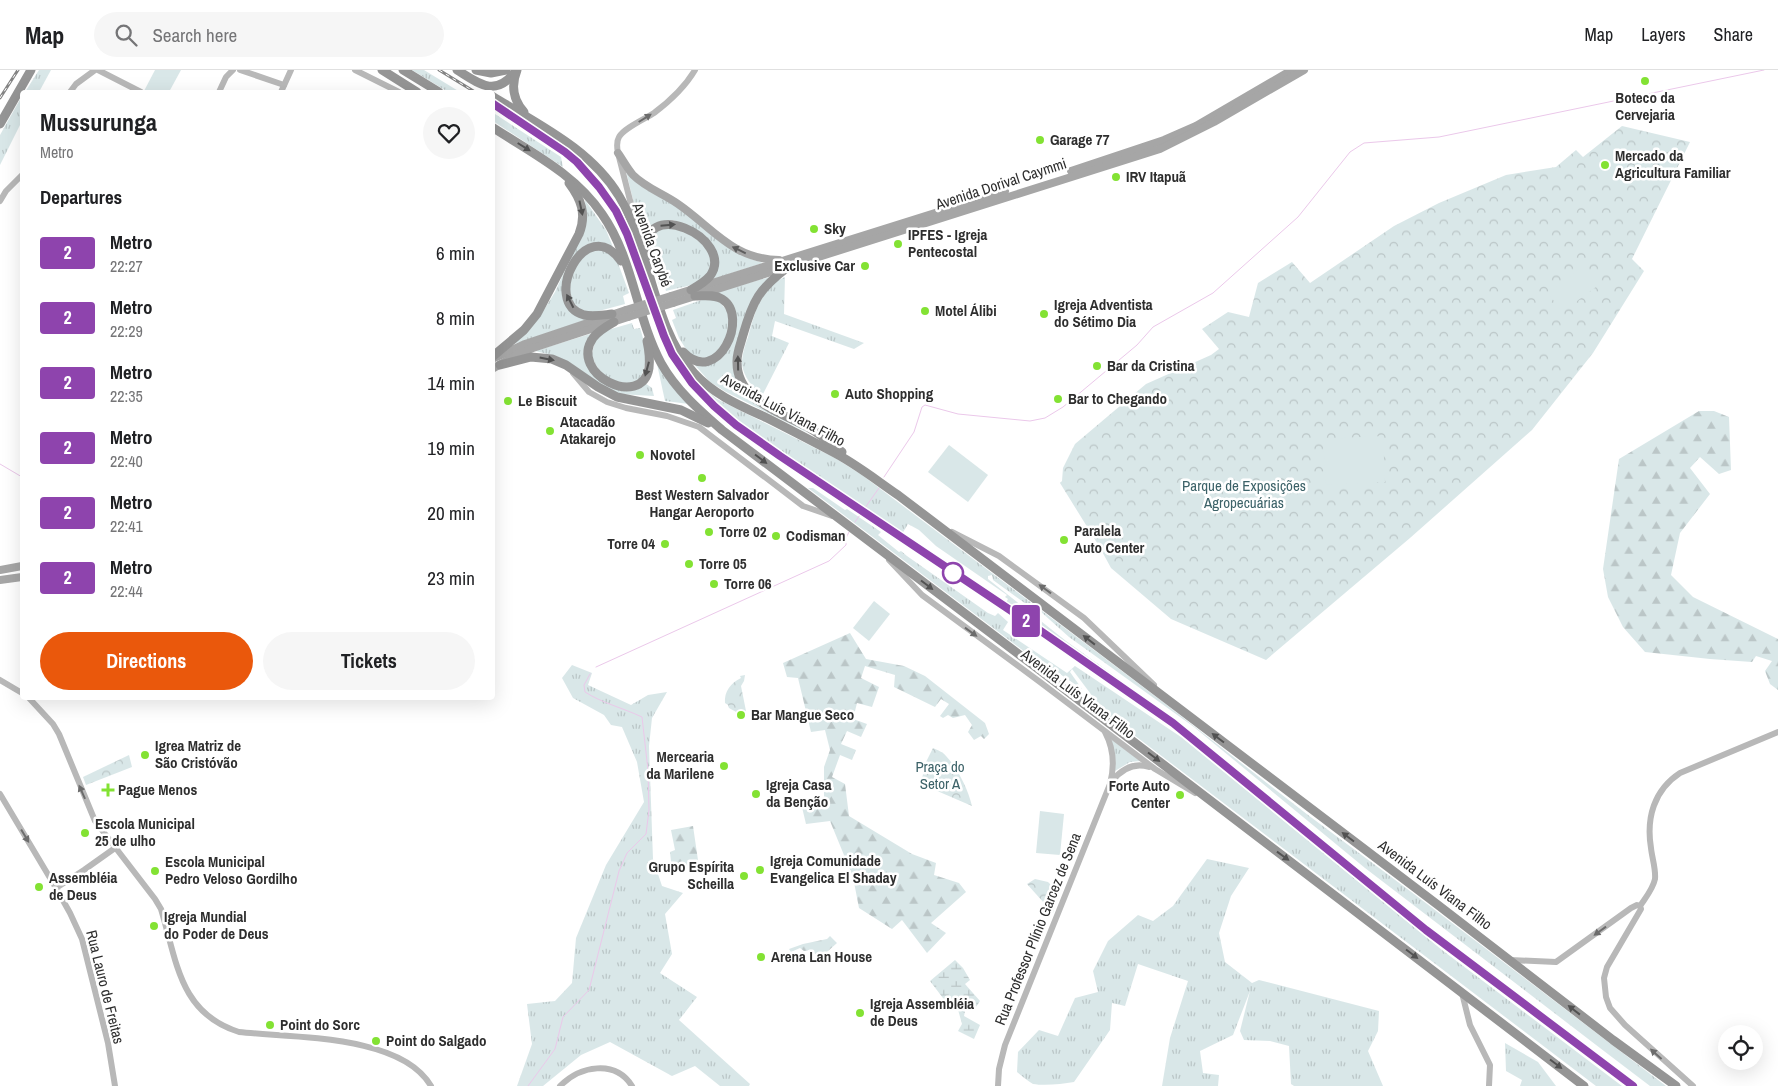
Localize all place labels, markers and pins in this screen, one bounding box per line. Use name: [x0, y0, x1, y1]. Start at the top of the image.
marker: Boteco da Cervejaria: [1639, 75, 1651, 87]
place label: Boteco da Cervejaria: [1615, 87, 1675, 125]
place label: Garage 77: [1050, 129, 1110, 150]
marker: Garage 77: [1034, 134, 1046, 146]
place label: Mercado da Agricultura Familiar: [1615, 145, 1731, 183]
marker: Mercado da Agricultura Familiar: [1599, 159, 1611, 171]
place label: IRV Itapuã: [1126, 166, 1186, 187]
marker: IRV Itapuã: [1110, 171, 1122, 183]
place label: Sky: [824, 218, 846, 239]
marker: Sky: [808, 223, 820, 235]
place label: IPFES - Igreja Pentecostal: [908, 224, 987, 262]
marker: IPFES - Igreja Pentecostal: [892, 238, 904, 250]
place label: Exclusive Car: [774, 255, 855, 276]
marker: Exclusive Car: [859, 260, 871, 272]
place label: Igreja Adventista do Sétimo Dia: [1054, 294, 1153, 332]
place label: Motel Álibi: [935, 300, 997, 321]
marker: Motel Álibi: [919, 305, 931, 317]
marker: Igreja Adventista do Sétimo Dia: [1038, 308, 1050, 320]
place label: Bar da Cristina: [1107, 355, 1195, 376]
marker: Bar da Cristina: [1091, 360, 1103, 372]
place label: Auto Shopping: [845, 383, 934, 404]
marker: Auto Shopping: [829, 388, 841, 400]
place label: Bar to Chegando: [1068, 388, 1167, 409]
place label: Le Biscuit: [518, 390, 577, 411]
marker: Bar to Chegando: [1052, 393, 1064, 405]
marker: Le Biscuit: [502, 395, 514, 407]
place label: Atacadão Atakarejo: [560, 411, 616, 449]
marker: Atacadão Atakarejo: [544, 425, 556, 437]
place label: Novotel: [650, 444, 695, 465]
marker: Novotel: [634, 449, 646, 461]
marker: Best Western Salvador Hangar Aeroporto: [696, 472, 708, 484]
place label: Best Western Salvador Hangar Aeroporto: [635, 484, 769, 522]
place label: Paralela Auto Center: [1074, 520, 1145, 558]
place label: Torre 02: [719, 521, 767, 542]
place label: Codisman: [786, 525, 845, 546]
marker: Torre 02: [703, 526, 715, 538]
marker: Codisman: [770, 530, 782, 542]
place label: Torre 04: [607, 533, 655, 554]
marker: Paralela Auto Center: [1058, 534, 1070, 546]
marker: Torre 04: [659, 538, 671, 550]
place label: Torre 05: [699, 553, 747, 574]
marker: Torre 05: [683, 558, 695, 570]
unlabelled marker: [942, 562, 964, 584]
place label: Torre 06: [724, 573, 772, 594]
marker: Torre 06: [708, 578, 720, 590]
place label: Bar Mangue Seco: [751, 704, 854, 725]
marker: Bar Mangue Seco: [735, 709, 747, 721]
place label: Igrea Matriz de São Cristóvão: [155, 735, 241, 773]
place label: Mercearia da Marilene: [646, 746, 714, 784]
marker: Igrea Matriz de São Cristóvão: [139, 749, 151, 761]
marker: Mercearia da Marilene: [718, 760, 730, 772]
place label: Igreja Casa da Benção: [766, 774, 832, 812]
place label: Forte Auto Center: [1109, 775, 1170, 813]
place label: Pague Menos: [118, 779, 197, 800]
marker: Pague Menos: [102, 784, 114, 796]
marker: Igreja Casa da Benção: [750, 788, 762, 800]
marker: Forte Auto Center: [1174, 789, 1186, 801]
place label: Escola Municipal 25 de ulho: [95, 813, 195, 851]
marker: Escola Municipal 25 de ulho: [79, 827, 91, 839]
place label: Igreja Comunidade Evangelica El Shaday: [770, 850, 897, 888]
place label: Escola Municipal Pedro Veloso Gordilho: [165, 851, 297, 889]
place label: Grupo Espírita Scheilla: [649, 856, 734, 894]
marker: Igreja Comunidade Evangelica El Shaday: [754, 864, 766, 876]
marker: Escola Municipal Pedro Veloso Gordilho: [149, 865, 161, 877]
place label: Assembléia de Deus: [49, 867, 118, 905]
marker: Grupo Espírita Scheilla: [738, 870, 750, 882]
marker: Assembléia de Deus: [33, 881, 45, 893]
place label: Igreja Mundial do Poder de Deus: [164, 906, 269, 944]
marker: Igreja Mundial do Poder de Deus: [148, 920, 160, 932]
place label: Arena Lan House: [771, 946, 872, 967]
marker: Arena Lan House: [755, 951, 767, 963]
place label: Igreja Assembléia de Deus: [870, 993, 974, 1031]
marker: Igreja Assembléia de Deus: [854, 1007, 866, 1019]
place label: Point do Sorc: [280, 1014, 360, 1035]
marker: Point do Sorc: [264, 1019, 276, 1031]
place label: Point do Salgado: [386, 1030, 486, 1051]
marker: Point do Salgado: [370, 1035, 382, 1047]

